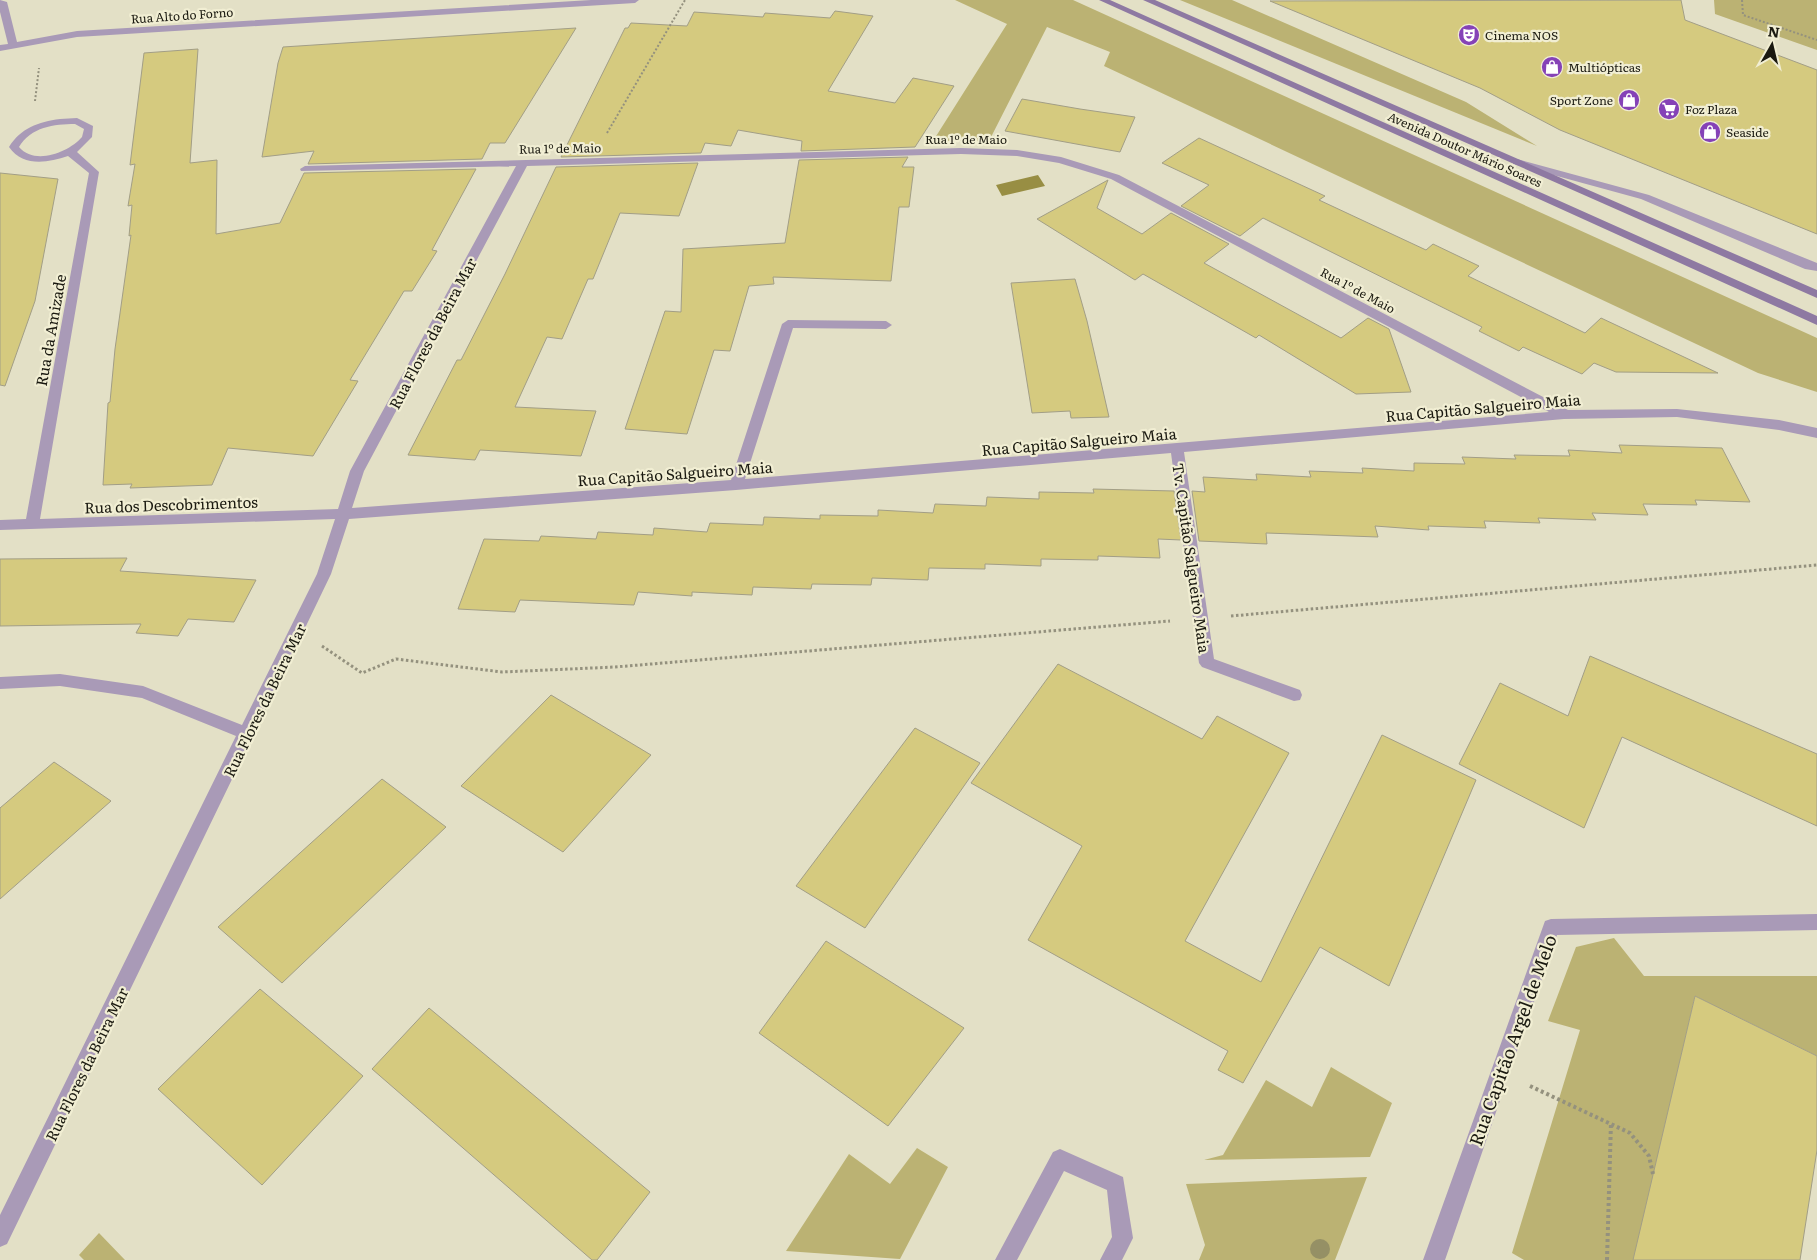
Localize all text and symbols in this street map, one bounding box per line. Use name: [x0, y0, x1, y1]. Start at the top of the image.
street label: Rua Alto do Forno: [130, 2, 234, 28]
north arrow: [1747, 20, 1797, 70]
text: N: [1767, 20, 1781, 42]
theatre icon: Cinema NOS: [1457, 23, 1481, 47]
place label: Cinema NOS: [1485, 26, 1558, 44]
shop icon: Multiópticas: [1540, 55, 1564, 79]
place label: Multiópticas: [1568, 58, 1641, 76]
shop icon: Sport Zone: [1617, 88, 1641, 112]
place label: Sport Zone: [1550, 91, 1613, 109]
supermarket icon: Foz Plaza: [1657, 97, 1681, 121]
place label: Foz Plaza: [1685, 100, 1738, 118]
street label: Avenida Doutor Mário Soares: [1385, 107, 1545, 191]
shop icon: Seaside: [1698, 120, 1722, 144]
place label: Seaside: [1726, 123, 1769, 141]
street label: Rua 1º de Maio: [925, 130, 1007, 148]
street label: Rua 1º de Maio: [519, 138, 601, 158]
street label: Rua Flores da Beira Mar: [382, 253, 482, 413]
street label: Rua 1º de Maio: [1317, 263, 1399, 317]
street label: Rua da Amizade: [29, 272, 71, 388]
street label: Rua Capitão Salgueiro Maia: [1384, 387, 1582, 427]
street label: Rua Capitão Salgueiro Maia: [980, 421, 1178, 461]
street label: Rua Capitão Salgueiro Maia: [577, 455, 774, 491]
street label: Tv. Capitão Salgueiro Maia: [1167, 462, 1217, 655]
street label: Rua dos Descobrimentos: [84, 489, 258, 519]
street label: Rua Flores da Beira Mar: [217, 619, 311, 781]
street label: Rua Capitão Argel de Melo: [1461, 931, 1563, 1149]
street label: Rua Flores da Beira Mar: [39, 983, 133, 1145]

